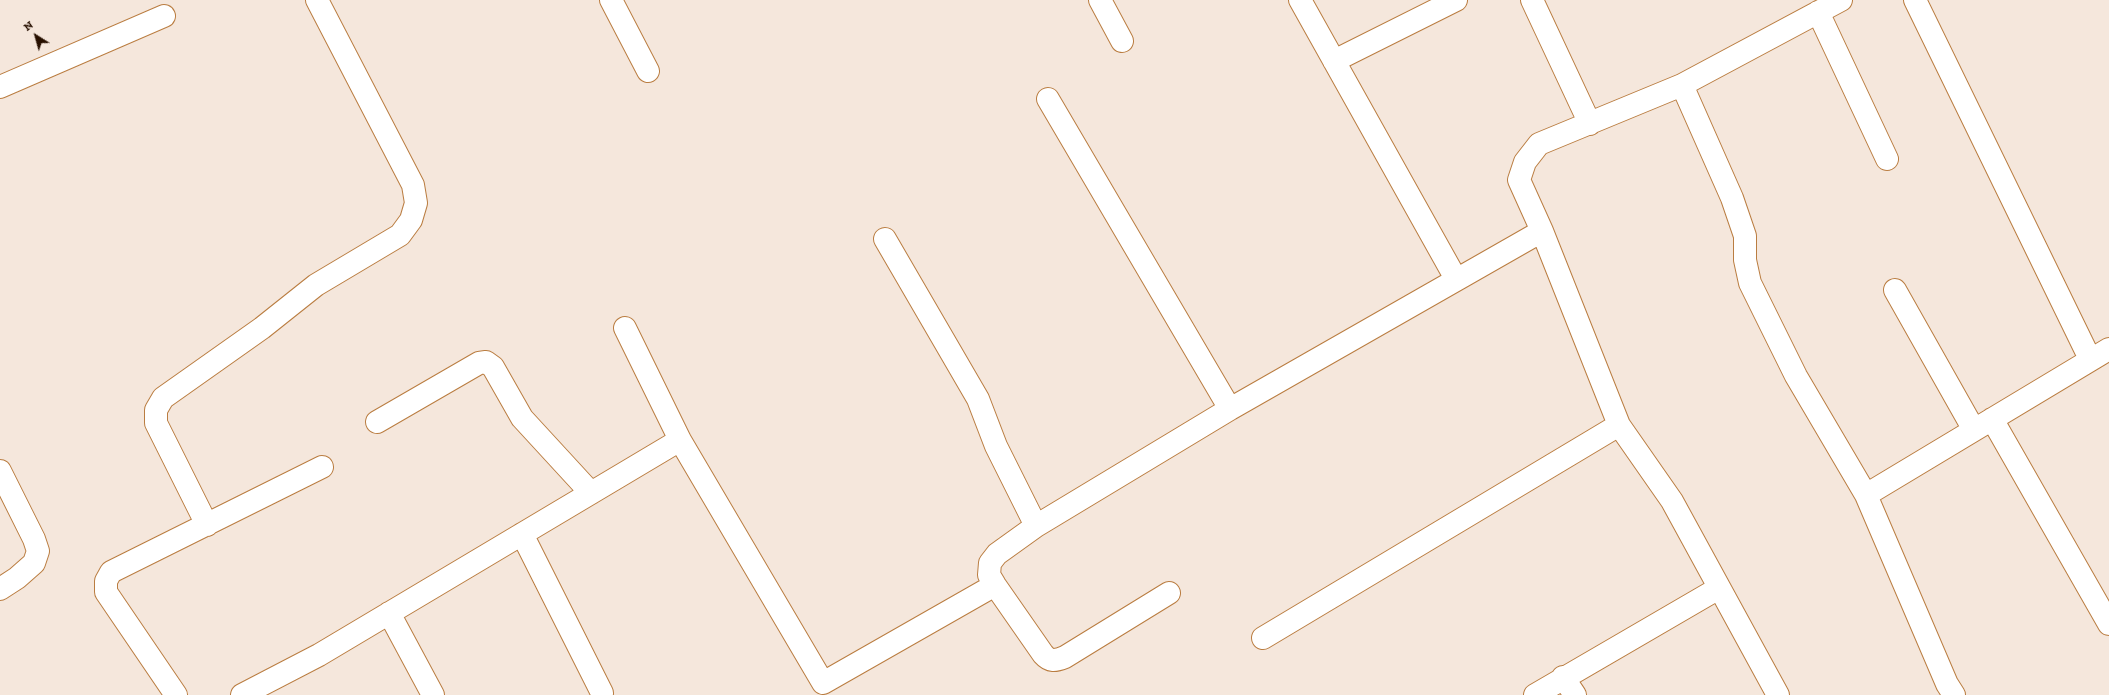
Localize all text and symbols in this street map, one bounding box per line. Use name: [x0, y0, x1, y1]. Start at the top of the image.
north arrow: [16, 16, 56, 56]
text: N: [21, 18, 36, 34]

